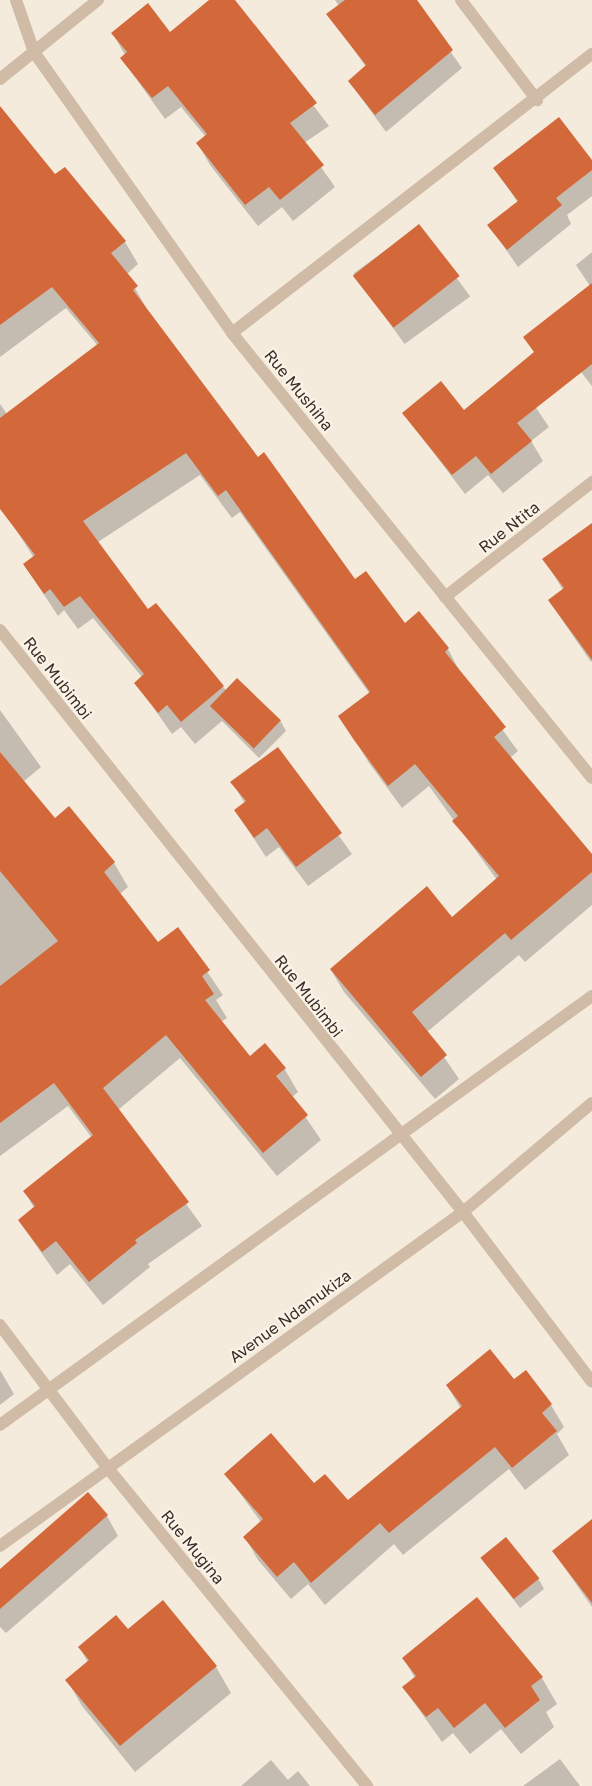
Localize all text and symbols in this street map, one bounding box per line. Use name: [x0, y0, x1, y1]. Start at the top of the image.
street label: Rue Mushiha: [261, 346, 337, 434]
street label: Rue Ntita: [475, 497, 543, 557]
street label: Rue Mubimbi: [20, 633, 96, 723]
street label: Rue Mubimbi: [271, 951, 347, 1041]
street label: Avenue Ndamukiza: [225, 1265, 355, 1367]
street label: Rue Mugina: [157, 1506, 229, 1588]

